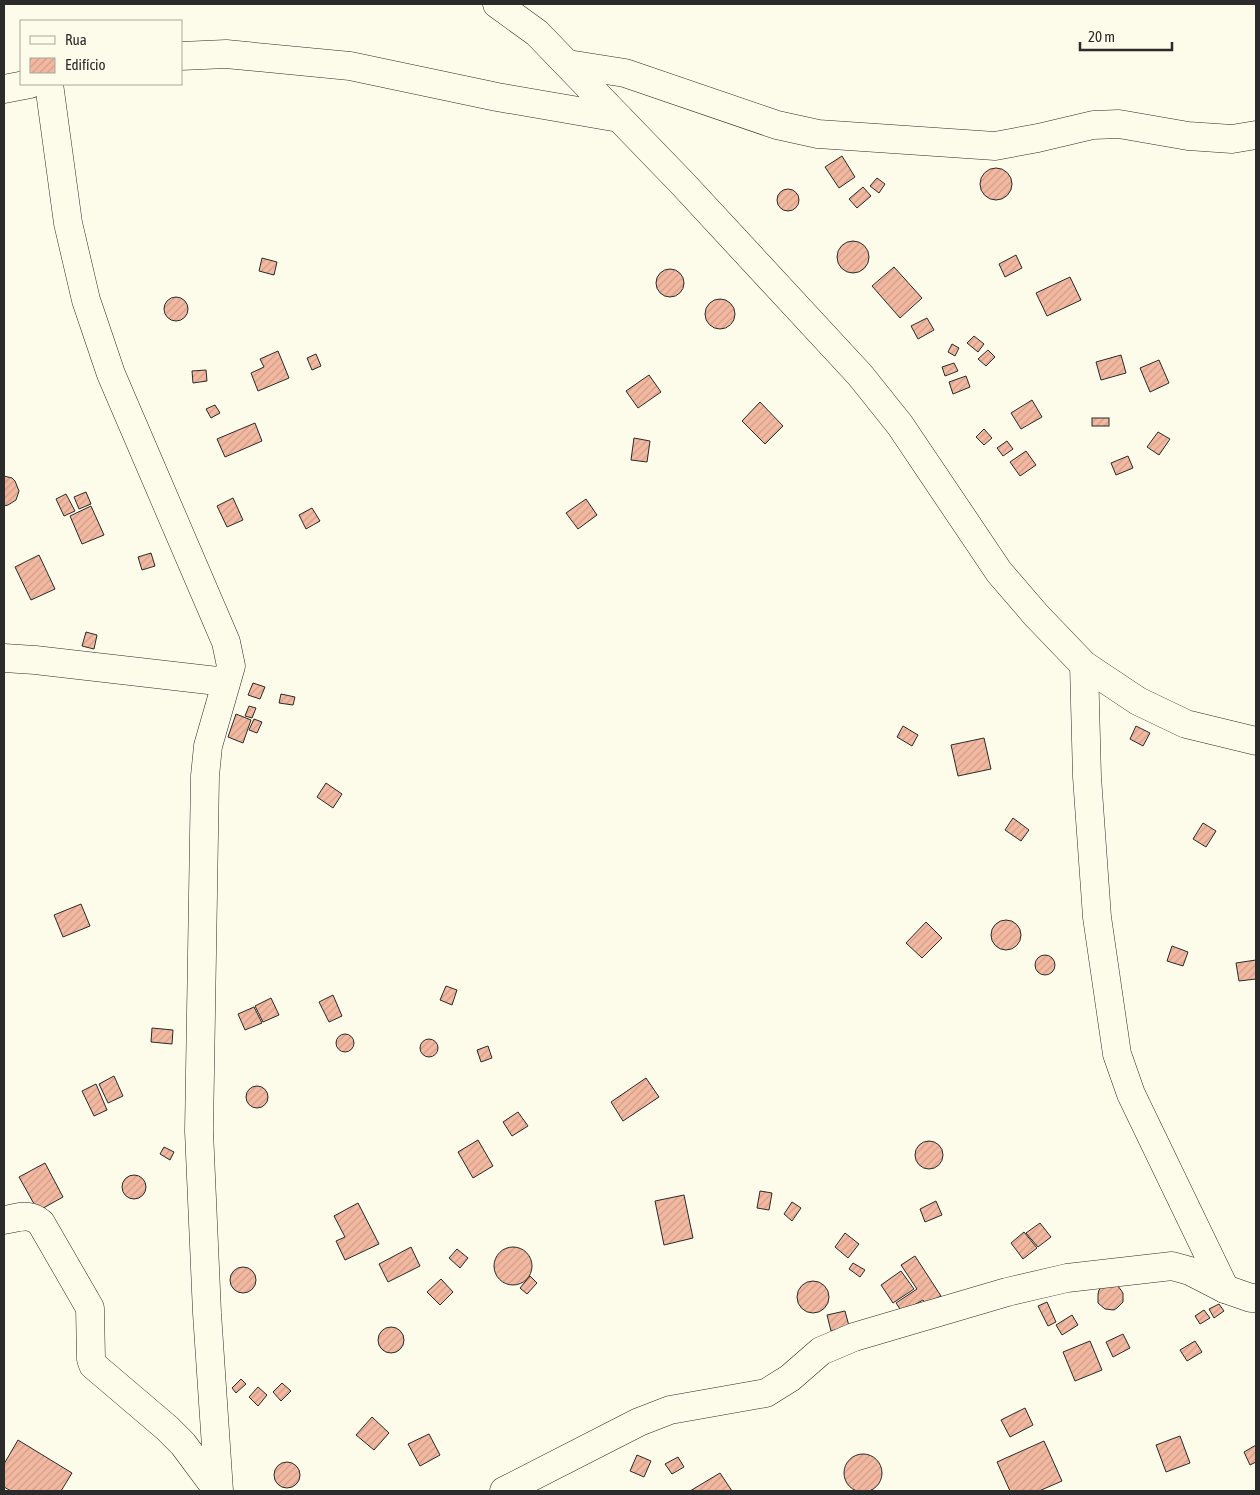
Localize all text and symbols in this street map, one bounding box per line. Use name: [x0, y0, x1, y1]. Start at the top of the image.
legend: [20, 20, 182, 85]
scale bar: [1080, 20, 1172, 52]
text: 20 m: [1088, 28, 1115, 45]
text: Rua: [65, 31, 87, 48]
text: Edifício: [65, 56, 106, 73]

